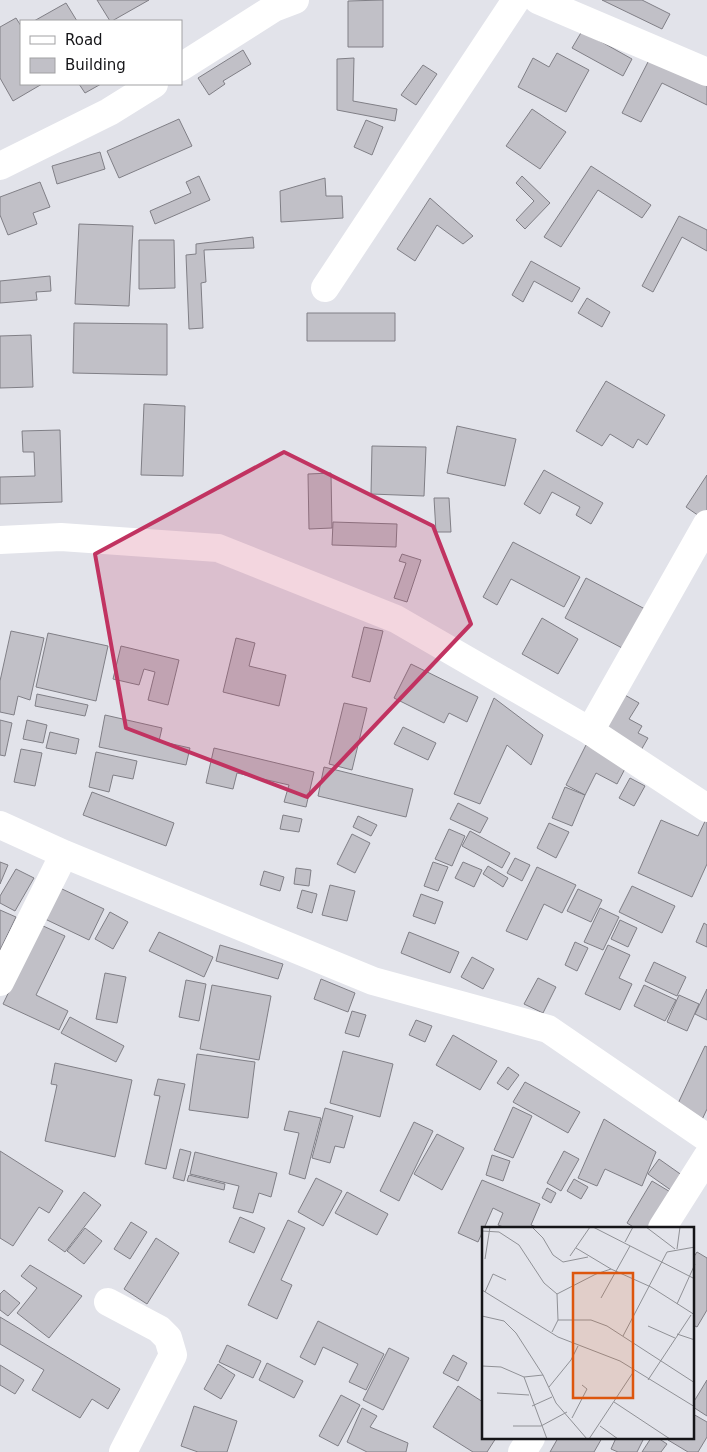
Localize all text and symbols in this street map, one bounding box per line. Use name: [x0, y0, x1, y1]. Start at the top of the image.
legend: [20, 20, 182, 85]
text: Road: [65, 31, 103, 49]
text: Building: [65, 56, 126, 74]
inset map: [482, 1227, 694, 1440]

